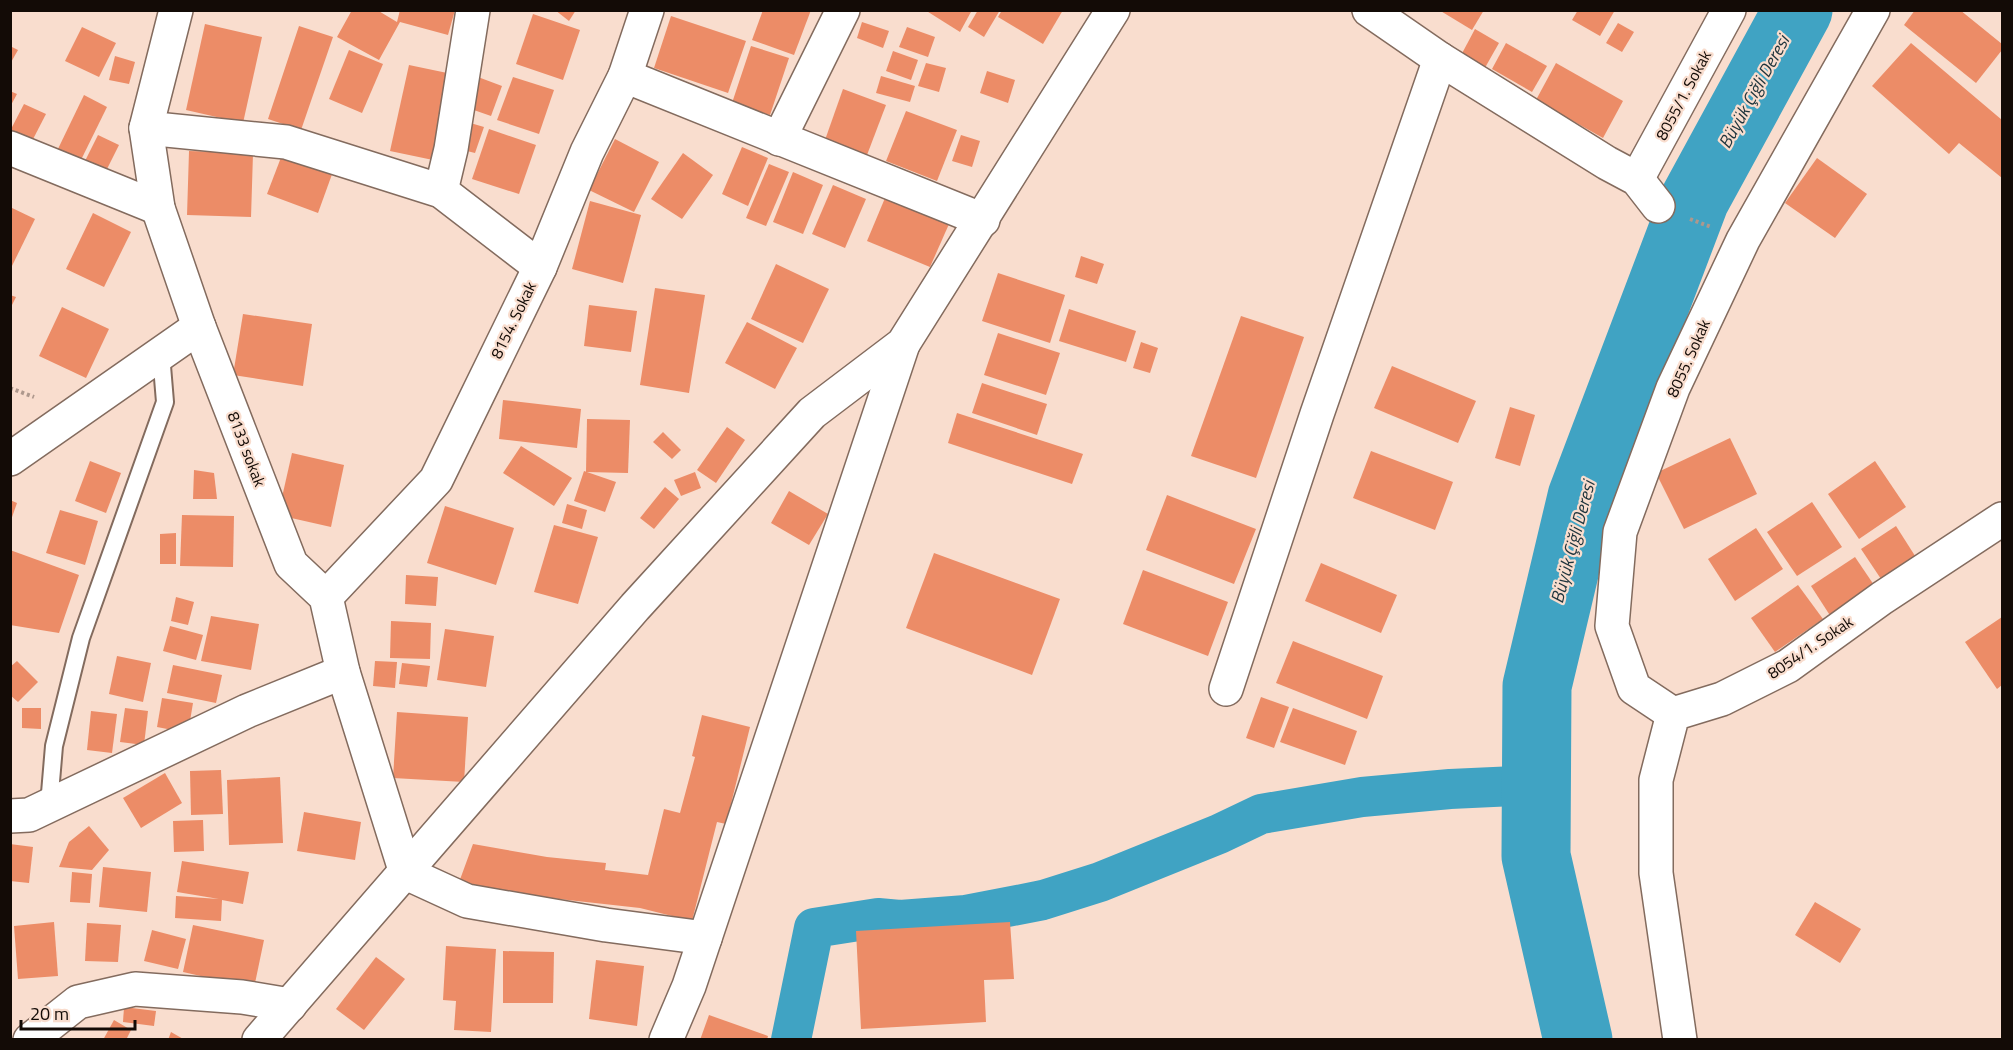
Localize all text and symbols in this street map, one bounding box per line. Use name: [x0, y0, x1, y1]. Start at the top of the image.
water label: Büyük Çiğli Deresi: [1711, 28, 1797, 153]
street label: 8055/1. Sokak: [1649, 45, 1717, 144]
street label: 8154. Sokak: [484, 277, 542, 363]
street label: 8055. Sokak: [1660, 315, 1716, 401]
street label: 8133 sokak: [222, 408, 272, 490]
water label: Büyük Çiğli Deresi: [1543, 475, 1602, 606]
street label: 8054/1. Sokak: [1762, 609, 1858, 685]
scale bar: [21, 993, 135, 1031]
text: 20 m: [30, 1000, 69, 1027]

